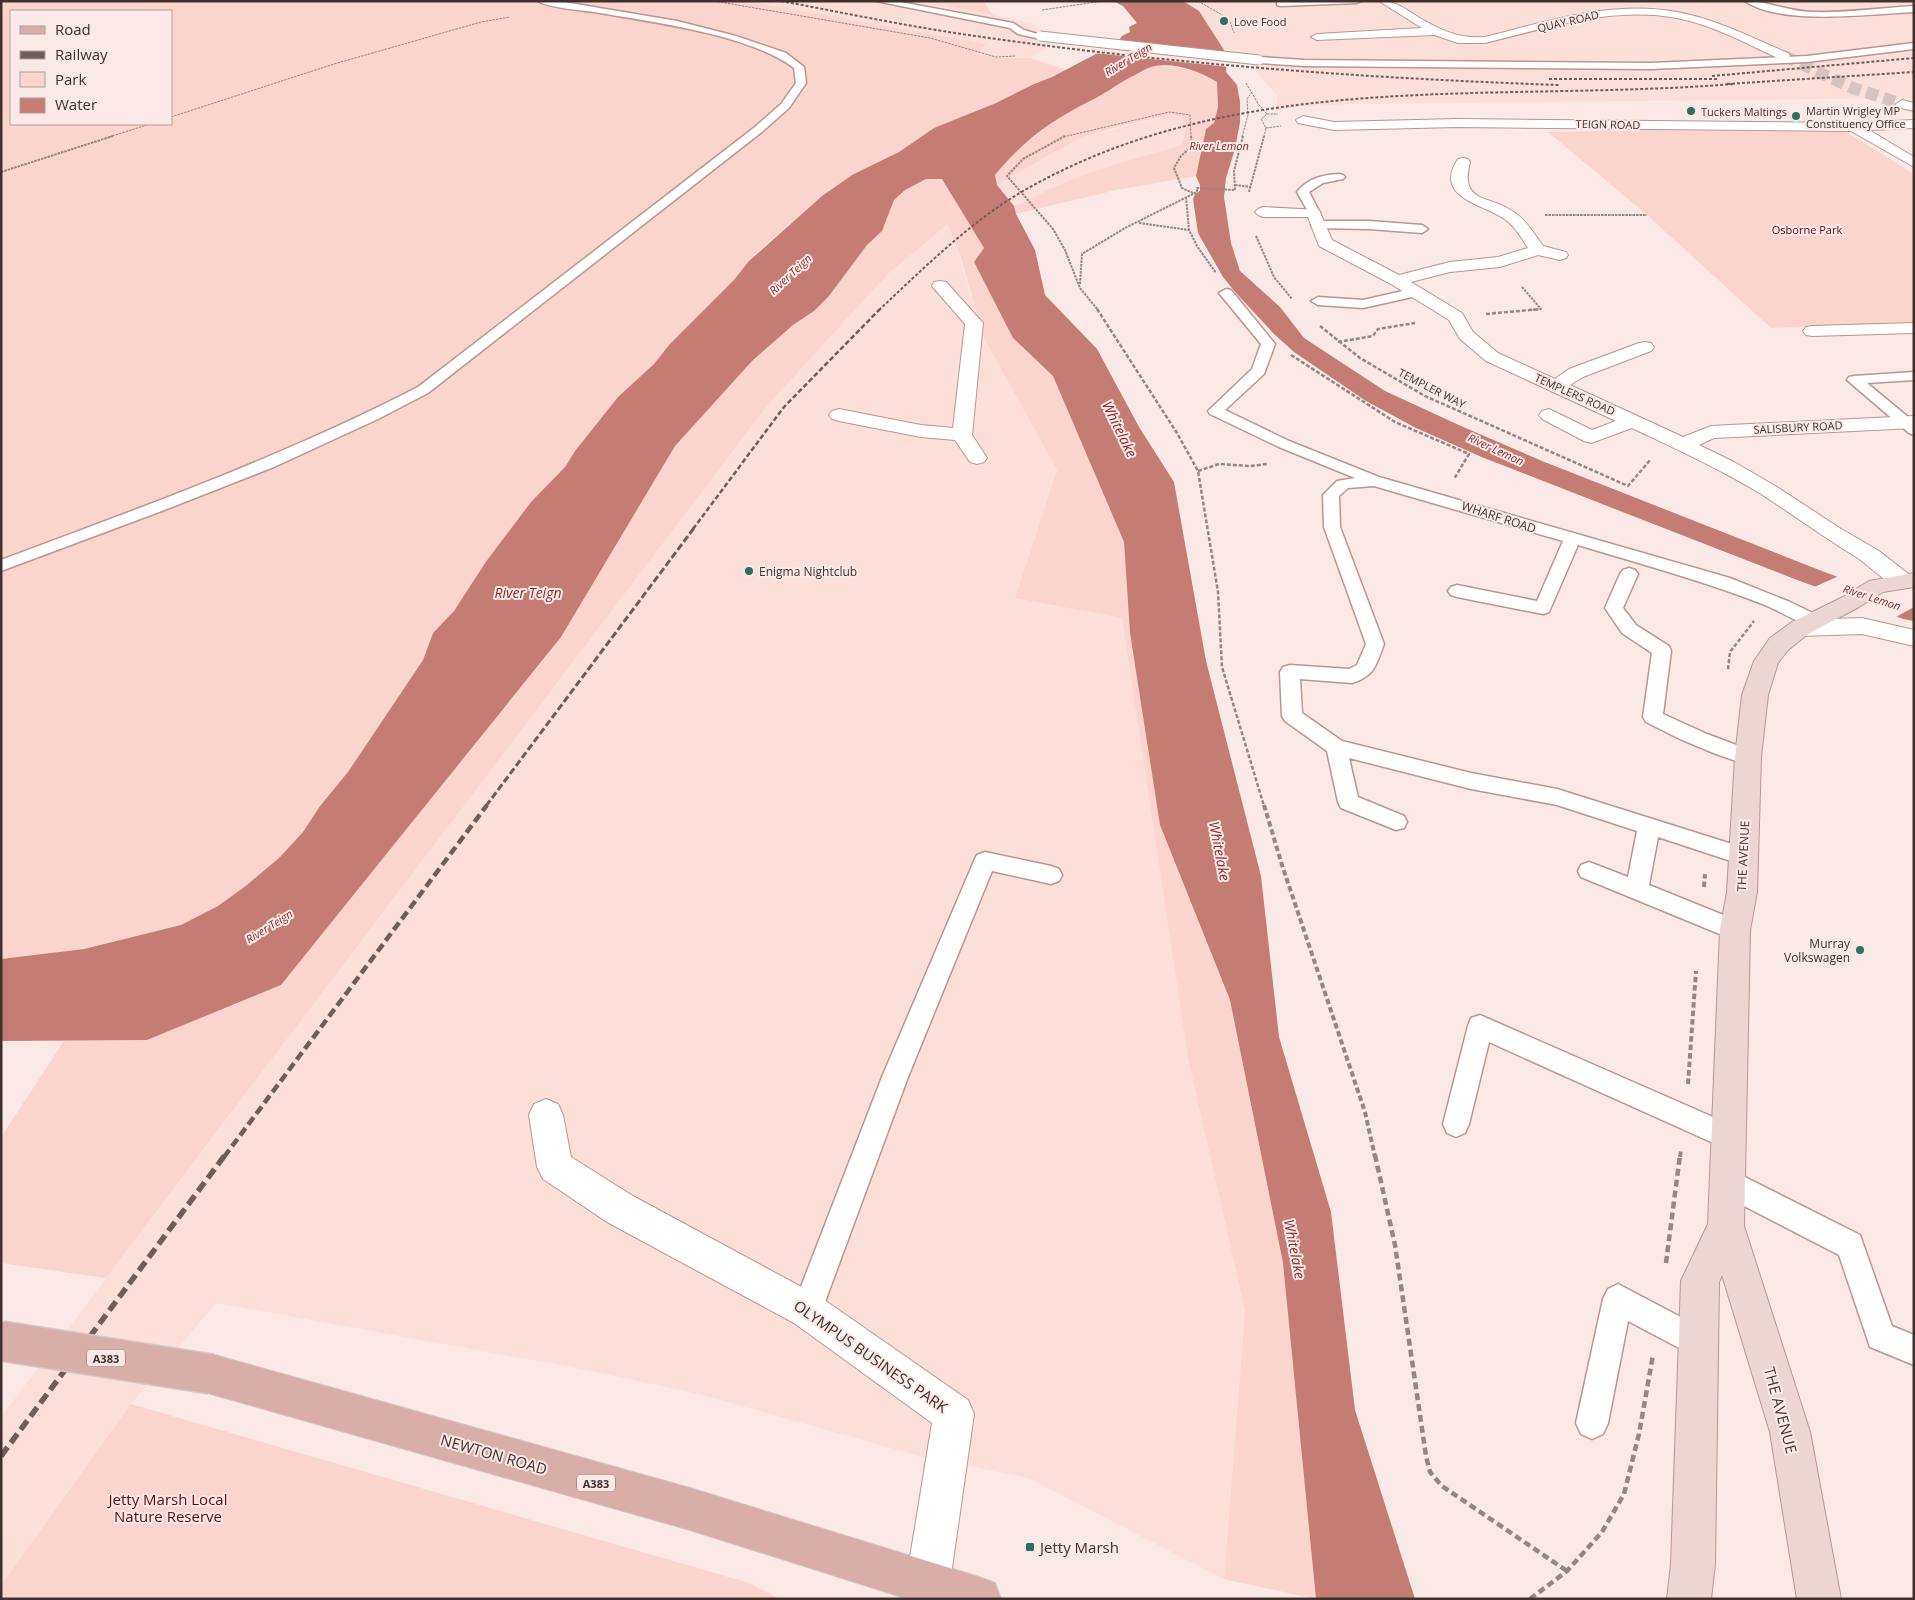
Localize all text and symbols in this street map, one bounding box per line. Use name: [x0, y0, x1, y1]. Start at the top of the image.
street label: QUAY ROAD: [1536, 7, 1600, 35]
legend: [10, 10, 172, 125]
place label: Love Food: [1234, 14, 1287, 29]
marker: Love Food: [1218, 15, 1230, 27]
text: Road: [55, 19, 91, 39]
water label: River Teign: [1102, 39, 1154, 79]
text: Railway: [55, 44, 108, 64]
text: Park: [55, 69, 86, 89]
text: Water: [55, 94, 97, 114]
place label: Martin Wrigley MP Constituency Office: [1806, 103, 1906, 131]
place label: Tuckers Maltings: [1701, 104, 1787, 119]
marker: Tuckers Maltings: [1685, 105, 1697, 117]
marker: Martin Wrigley MP Constituency Office: [1790, 110, 1802, 122]
street label: TEIGN ROAD: [1576, 116, 1640, 132]
water label: River Lemon: [1189, 138, 1249, 153]
park label: Osborne Park: [1772, 222, 1842, 237]
water label: River Teign: [766, 251, 814, 297]
street label: TEMPLER WAY: [1396, 365, 1469, 412]
street label: TEMPLERS ROAD: [1532, 370, 1618, 418]
water label: Whitelake: [1098, 398, 1142, 460]
street label: SALISBURY ROAD: [1753, 417, 1843, 437]
water label: River Lemon: [1466, 430, 1526, 468]
street label: WHARF ROAD: [1460, 497, 1538, 537]
place label: Enigma Nightclub: [759, 563, 857, 580]
marker: Enigma Nightclub: [743, 565, 755, 577]
water label: River Lemon: [1841, 581, 1903, 613]
water label: River Teign: [495, 583, 561, 602]
water label: Whitelake: [1205, 820, 1235, 882]
street label: THE AVENUE: [1733, 820, 1753, 892]
water label: River Teign: [243, 906, 295, 946]
place label: Murray Volkswagen: [1784, 935, 1851, 966]
marker: Murray Volkswagen: [1854, 944, 1866, 956]
water label: Whitelake: [1280, 1218, 1310, 1280]
street label: OLYMPUS BUSINESS PARK: [790, 1295, 953, 1417]
road number: A383: [87, 1350, 125, 1366]
street label: THE AVENUE: [1760, 1364, 1802, 1456]
street label: NEWTON ROAD: [438, 1429, 550, 1479]
road number: A383: [577, 1475, 615, 1492]
park label: Jetty Marsh Local Nature Reserve: [107, 1489, 227, 1526]
place label: Jetty Marsh: [1038, 1537, 1119, 1557]
marker: Jetty Marsh: [1024, 1541, 1036, 1553]

